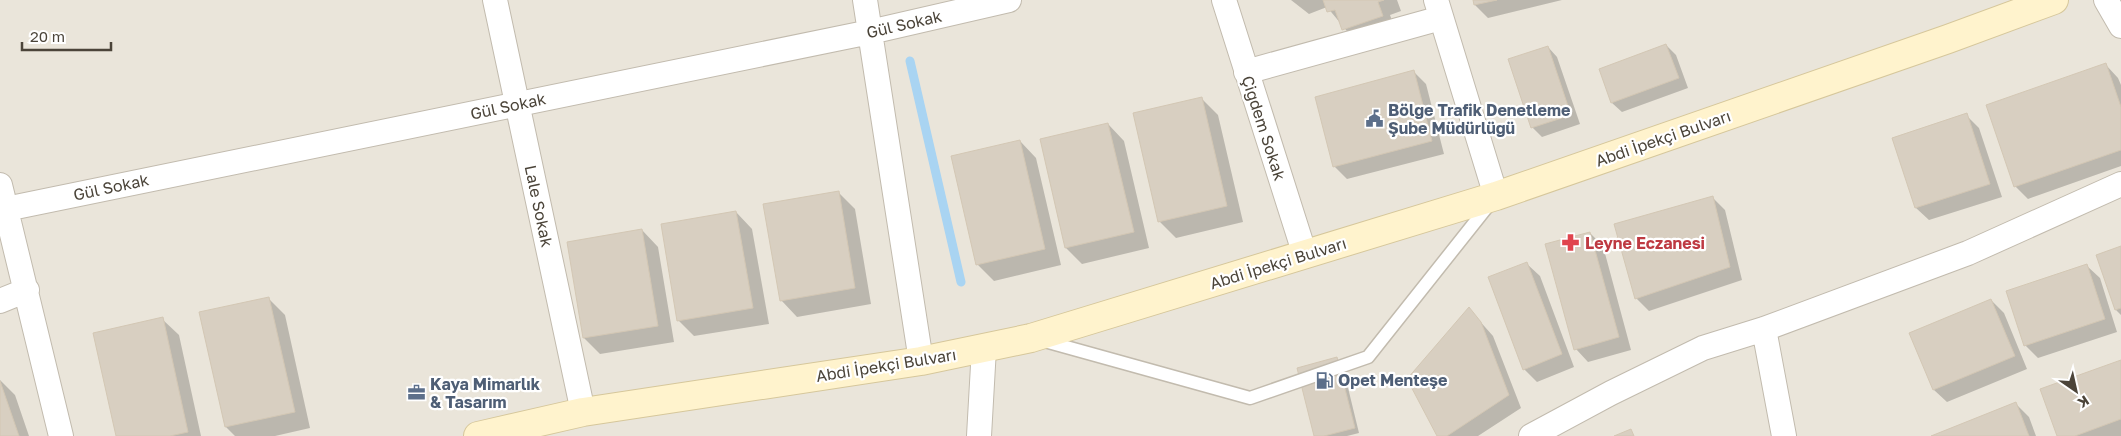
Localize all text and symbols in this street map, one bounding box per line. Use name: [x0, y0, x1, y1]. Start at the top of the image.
street label: Gül Sokak: [864, 6, 944, 42]
scale bar: [22, 20, 111, 52]
text: 20 m: [30, 27, 65, 45]
street label: Çiğdem Sokak: [1238, 73, 1290, 183]
street label: Gül Sokak: [468, 88, 548, 124]
place label: Bölge Trafik Denetleme Şube Müdürlüğü: [1388, 100, 1570, 138]
street label: Abdi İpekçi Bulvarı: [1593, 105, 1733, 171]
public building icon: Bölge Trafik Denetleme Şube Müdürlüğü: [1364, 109, 1384, 129]
street label: Lale Sokak: [521, 163, 557, 249]
street label: Gül Sokak: [71, 169, 151, 205]
street label: Abdi İpekçi Bulvarı: [1207, 233, 1349, 293]
pharmacy icon: Leyne Eczanesi: [1561, 233, 1581, 253]
place label: Leyne Eczanesi: [1585, 233, 1705, 253]
street label: Abdi İpekçi Bulvarı: [814, 344, 958, 386]
north arrow: [2051, 366, 2101, 416]
fuel station icon: Opet Menteşe: [1314, 370, 1334, 390]
place label: Opet Menteşe: [1338, 370, 1448, 390]
place label: Kaya Mimarlık & Tasarım: [430, 374, 541, 412]
office icon: Kaya Mimarlık & Tasarım: [406, 383, 426, 403]
text: K: [2075, 392, 2093, 412]

